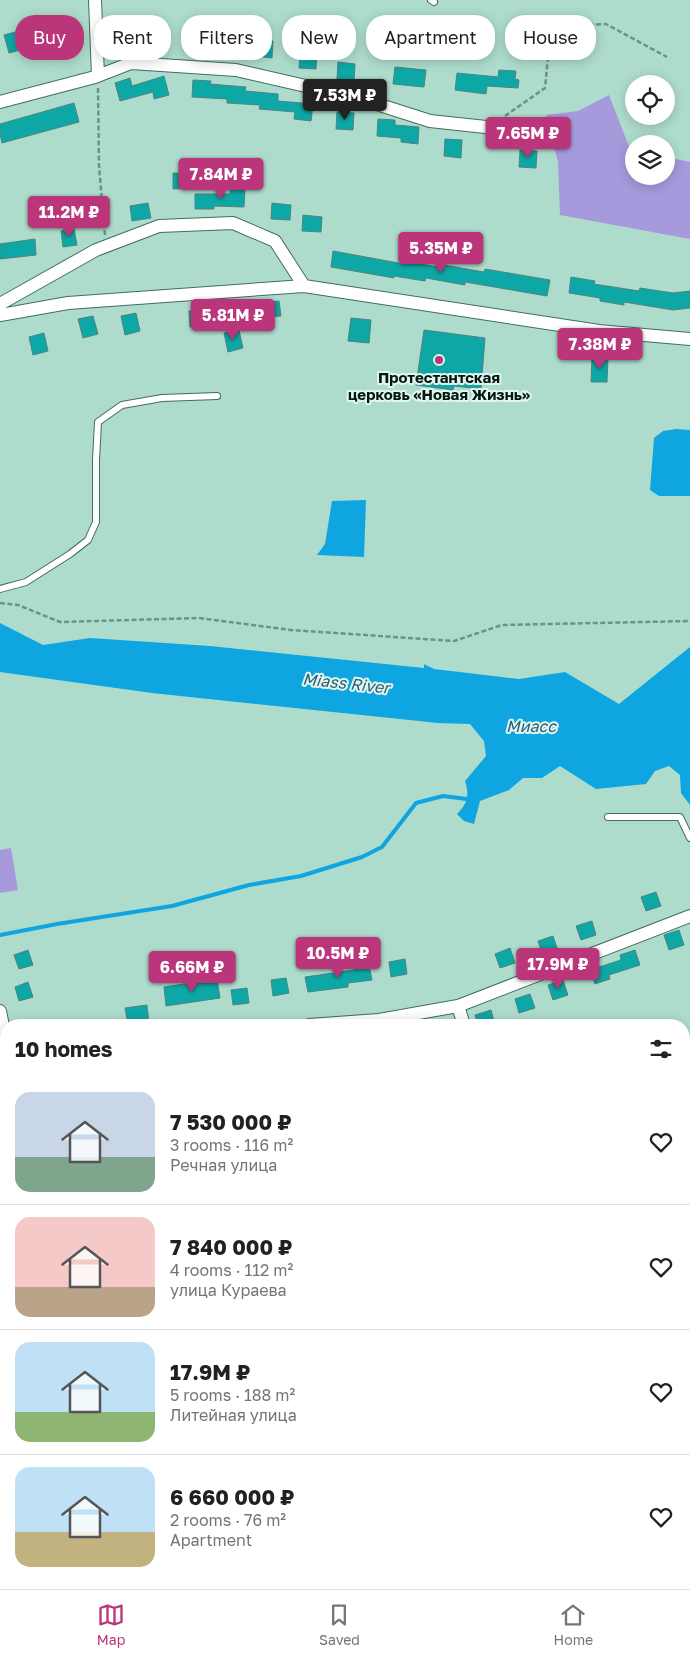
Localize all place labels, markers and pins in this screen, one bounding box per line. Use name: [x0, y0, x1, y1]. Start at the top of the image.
pin: 7.53M ₽: [299, 78, 391, 121]
pin: 7.65M ₽: [482, 116, 574, 159]
pin: 7.84M ₽: [175, 158, 267, 200]
pin: 11.2M ₽: [23, 196, 115, 238]
pin: 5.35M ₽: [395, 232, 487, 274]
pin: 5.81M ₽: [187, 298, 279, 341]
pin: 7.38M ₽: [554, 328, 646, 370]
marker: Протестантская церковь «Новая Жизнь»: [433, 354, 445, 366]
place label: Протестантская церковь «Новая Жизнь»: [348, 368, 530, 403]
pin: 10.5M ₽: [292, 936, 384, 979]
pin: 17.9M ₽: [512, 948, 604, 990]
pin: 6.66M ₽: [146, 950, 238, 993]

